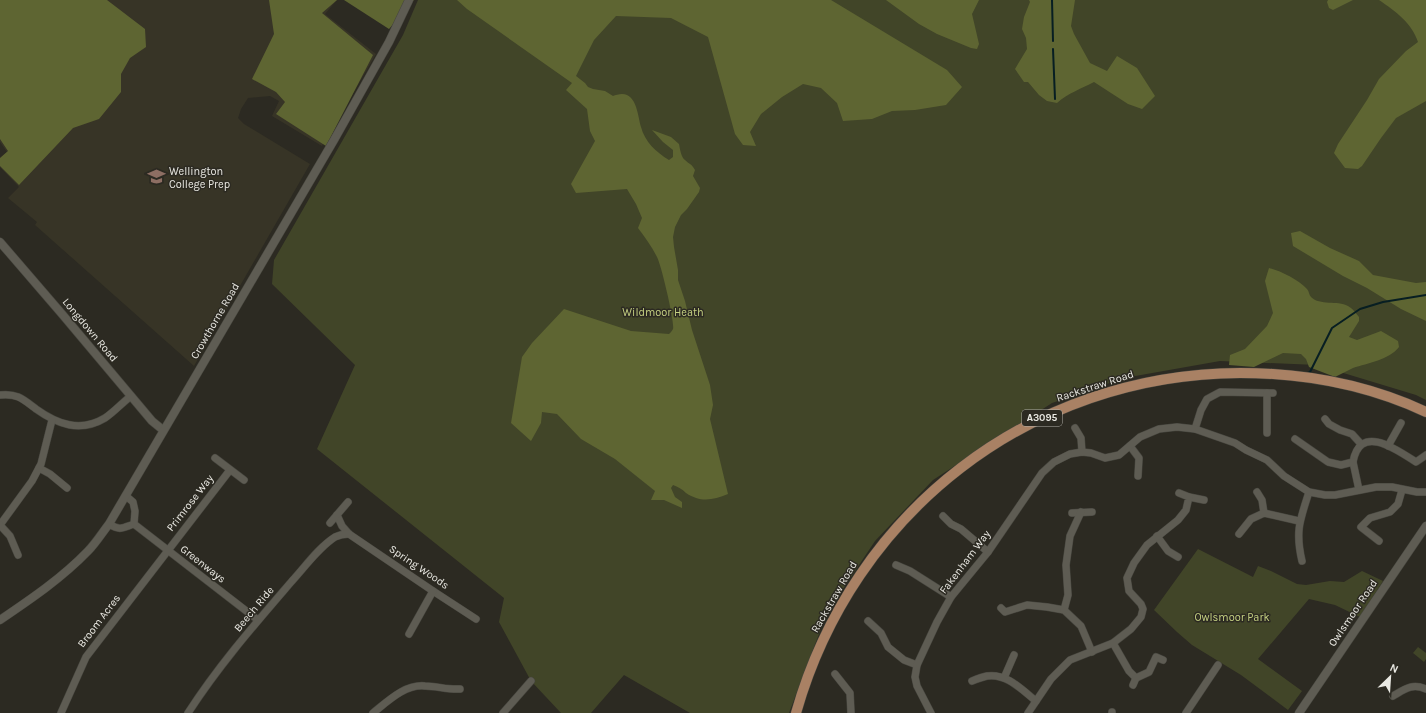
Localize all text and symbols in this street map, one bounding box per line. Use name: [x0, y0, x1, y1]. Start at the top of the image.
place label: Wellington College Prep: [169, 165, 230, 191]
school or university icon: Wellington College Prep: [146, 167, 166, 187]
street label: Crowthorne Road: [188, 281, 242, 361]
street label: Longdown Road: [60, 296, 120, 364]
park label: Wildmoor Heath: [622, 306, 704, 319]
street label: Rackstraw Road: [1055, 367, 1135, 405]
road number: A3095: [1022, 410, 1062, 426]
street label: Primrose Way: [164, 472, 216, 534]
street label: Fakenham Way: [937, 528, 993, 596]
street label: Greenways: [178, 542, 228, 586]
street label: Spring Woods: [387, 542, 452, 592]
street label: Rackstraw Road: [808, 559, 860, 635]
street label: Owlsmoor Road: [1326, 577, 1380, 649]
street label: Beech Ride: [231, 583, 277, 634]
street label: Broom Acres: [75, 592, 123, 650]
park label: Owlsmoor Park: [1194, 611, 1270, 624]
north arrow: [1370, 657, 1410, 697]
text: N: [1388, 661, 1400, 676]

